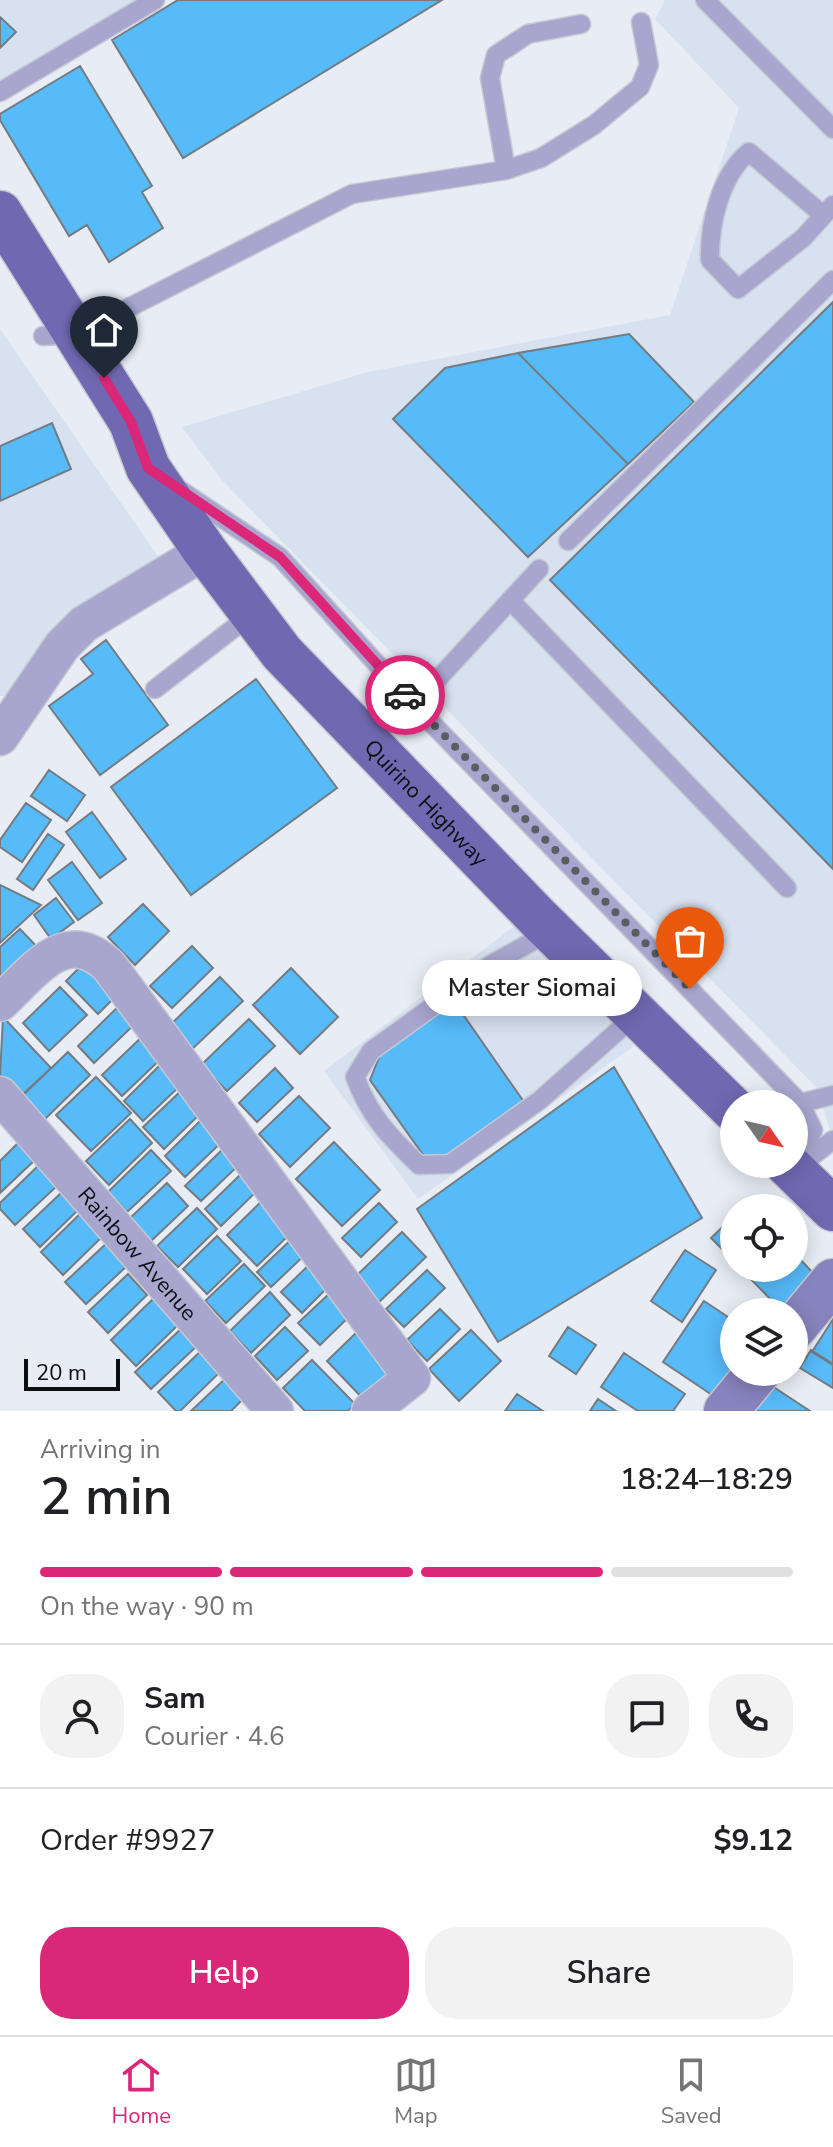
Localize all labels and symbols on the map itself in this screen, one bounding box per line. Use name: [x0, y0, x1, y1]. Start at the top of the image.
pin: [70, 296, 138, 378]
courier: [365, 655, 445, 735]
street label: Quirino Highway: [357, 733, 495, 874]
pin: [656, 907, 724, 989]
callout: Master Siomai: [422, 961, 642, 1017]
north arrow: [720, 1090, 808, 1178]
street label: Rainbow Avenue: [71, 1181, 204, 1327]
scale bar: [24, 1355, 120, 1391]

